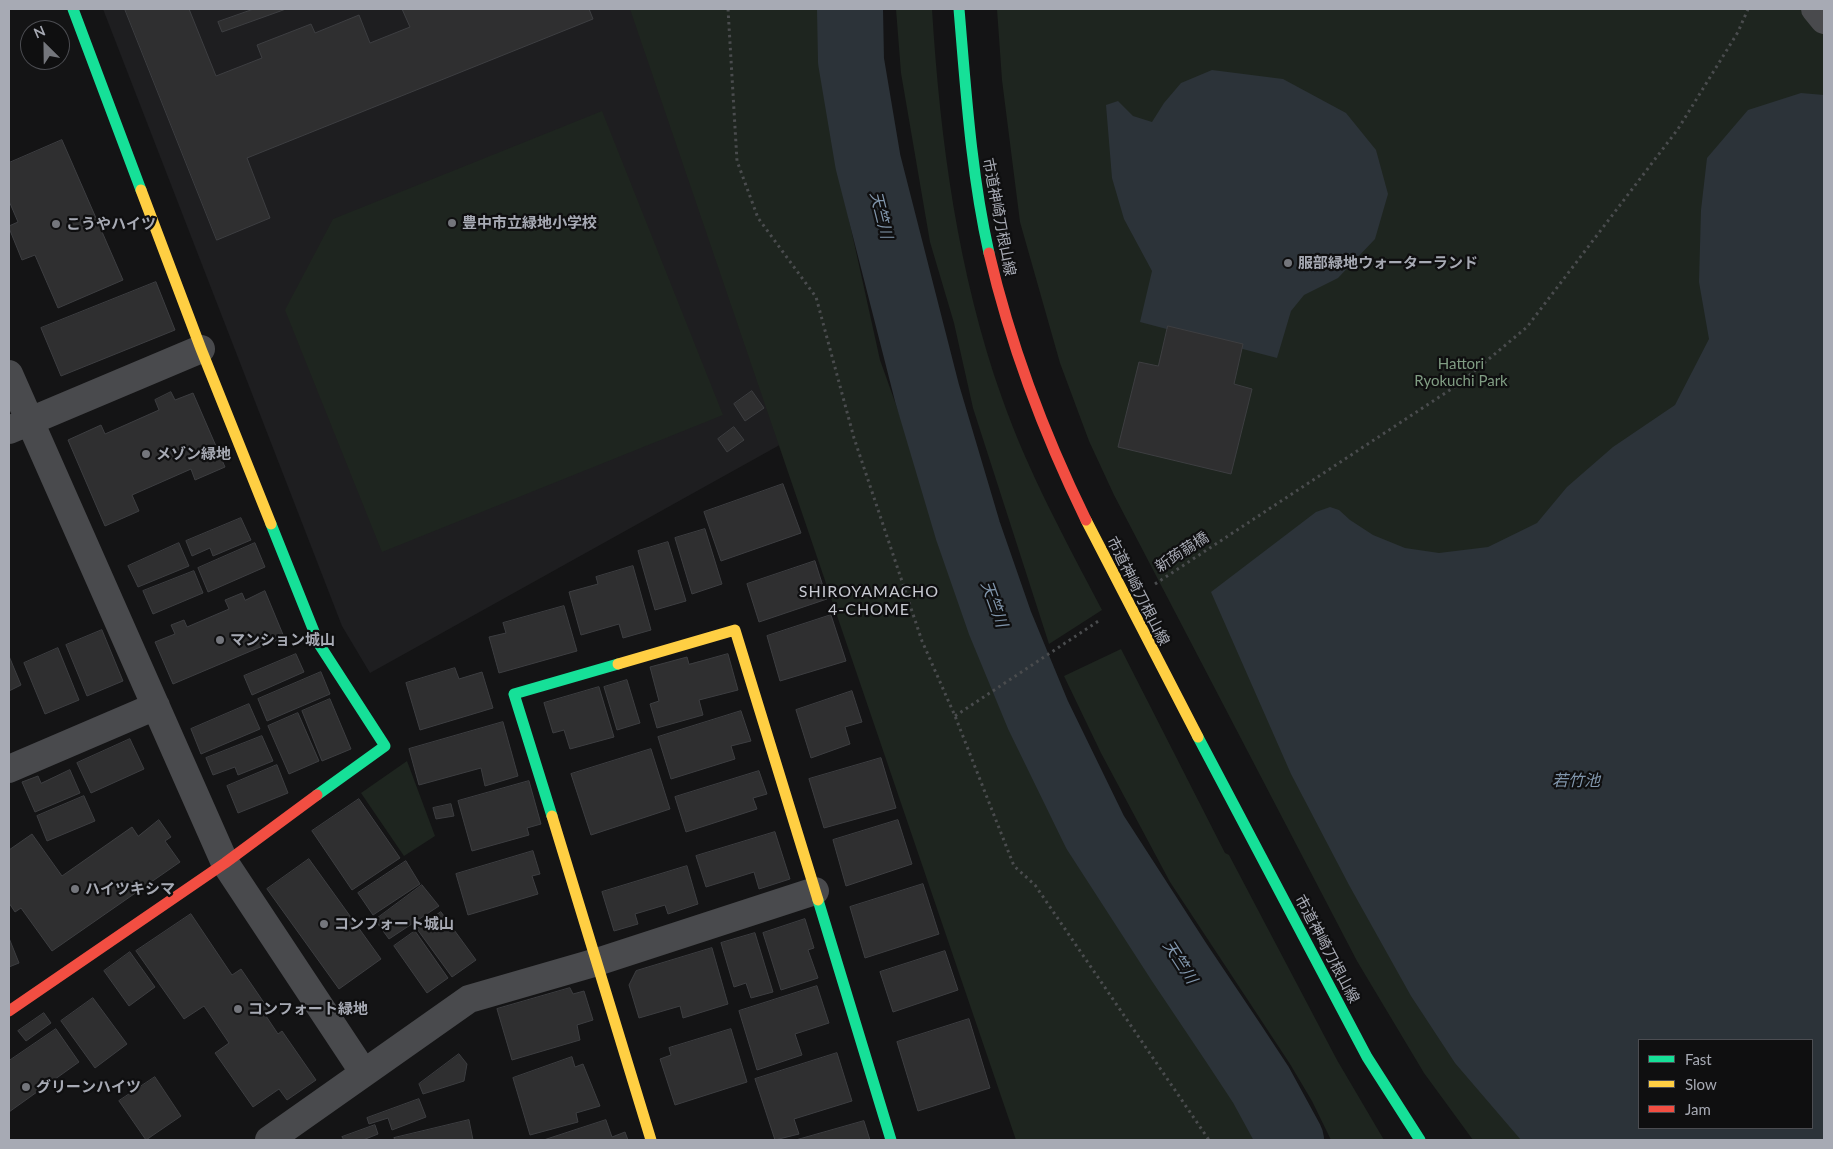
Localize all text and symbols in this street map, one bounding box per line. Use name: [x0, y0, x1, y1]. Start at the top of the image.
north arrow: [20, 20, 70, 70]
text: N: [31, 22, 48, 42]
street label: 市道神崎刀根山線: [979, 156, 1019, 278]
water label: 天竺川: [866, 189, 896, 241]
place label: 豊中市立緑地小学校: [462, 214, 597, 232]
place label: こうやハイツ: [66, 215, 156, 233]
marker: 豊中市立緑地小学校: [446, 217, 458, 229]
marker: こうやハイツ: [50, 218, 62, 230]
place label: 服部緑地ウォーターランド: [1298, 254, 1478, 272]
marker: 服部緑地ウォーターランド: [1282, 257, 1294, 269]
park label: Hattori Ryokuchi Park: [1414, 355, 1508, 390]
place label: メゾン緑地: [156, 445, 231, 463]
marker: メゾン緑地: [140, 448, 152, 460]
street label: 新蒟蒻橋: [1152, 528, 1212, 576]
street label: 市道神崎刀根山線: [1103, 533, 1173, 649]
water label: 天竺川: [977, 578, 1011, 630]
district label: SHIROYAMACHO 4-CHOME: [797, 582, 941, 620]
place label: マンション城山: [230, 631, 335, 649]
marker: マンション城山: [214, 634, 226, 646]
water label: 若竹池: [1552, 771, 1600, 791]
place label: ハイツキシマ: [85, 880, 175, 898]
marker: ハイツキシマ: [69, 883, 81, 895]
street label: 市道神崎刀根山線: [1291, 892, 1363, 1006]
place label: コンフォート城山: [334, 915, 454, 933]
marker: コンフォート城山: [318, 918, 330, 930]
water label: 天竺川: [1159, 937, 1201, 987]
place label: コンフォート緑地: [248, 1000, 368, 1018]
marker: コンフォート緑地: [232, 1003, 244, 1015]
legend: [1638, 1039, 1813, 1129]
text: Fast: [1685, 1050, 1712, 1068]
text: Slow: [1685, 1075, 1717, 1093]
place label: グリーンハイツ: [36, 1078, 141, 1096]
marker: グリーンハイツ: [20, 1081, 32, 1093]
text: Jam: [1685, 1100, 1711, 1118]

